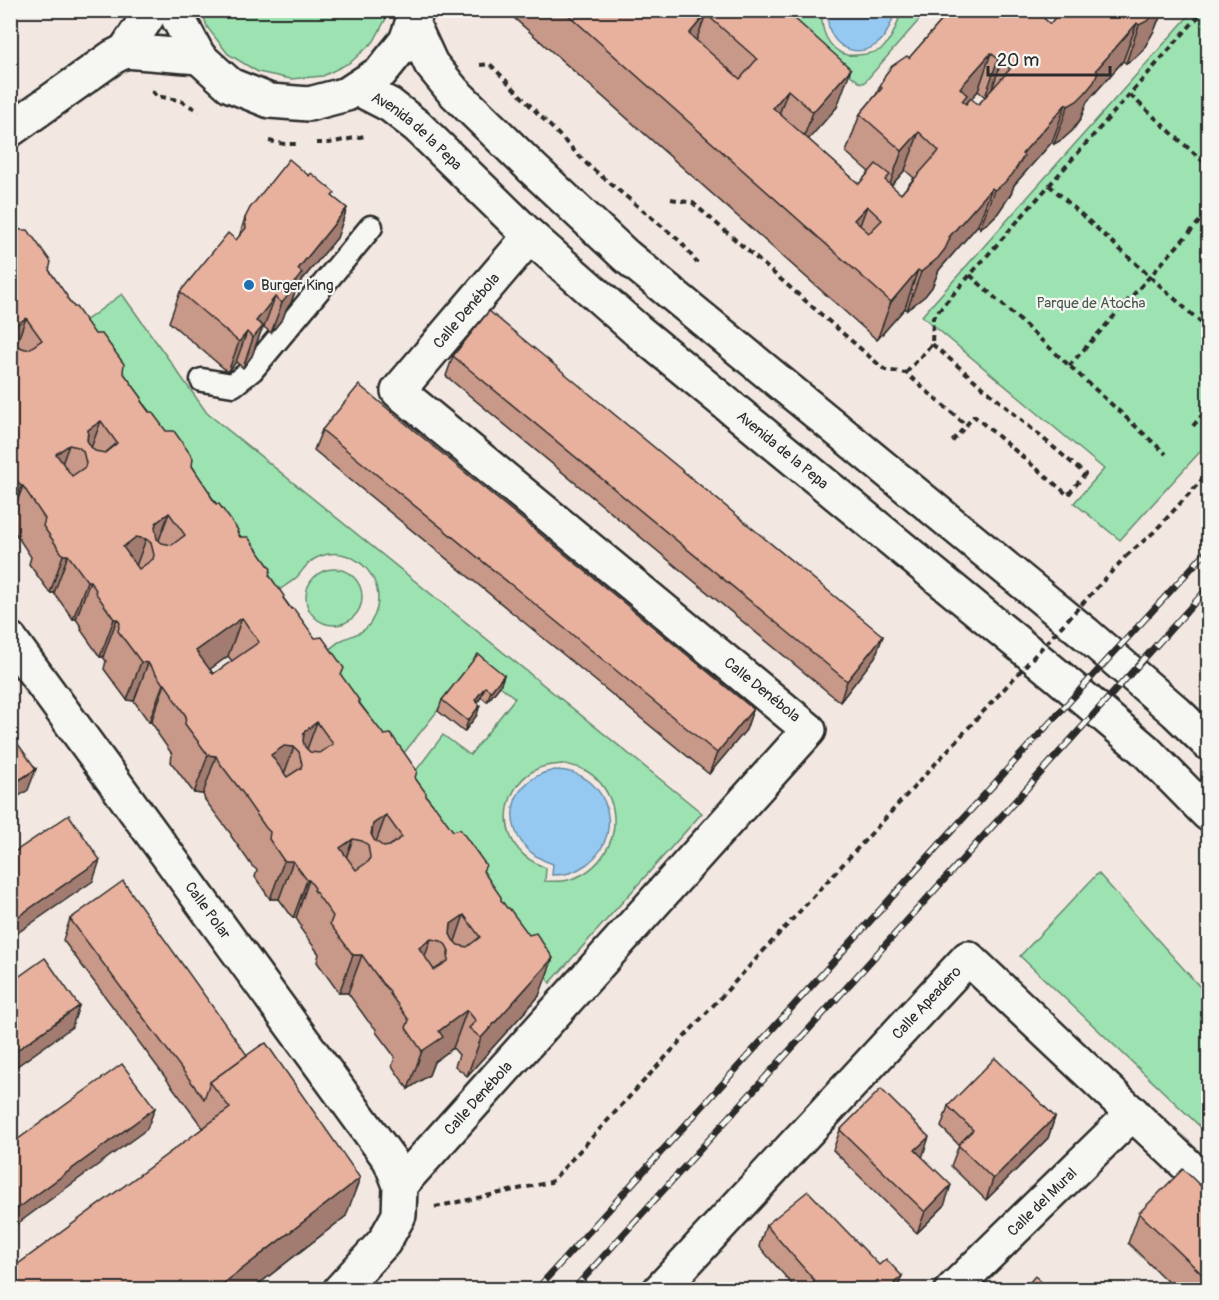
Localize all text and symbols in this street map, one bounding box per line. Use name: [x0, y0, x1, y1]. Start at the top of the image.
scale bar: [988, 39, 1110, 77]
text: 20 m: [997, 49, 1039, 72]
street label: Avenida de la Pepa: [368, 88, 466, 174]
street label: Calle Denébola: [429, 269, 504, 352]
place label: Burger King: [261, 276, 334, 295]
marker: Burger King: [242, 278, 256, 292]
park label: Parque de Atocha: [1037, 294, 1145, 313]
street label: Avenida de la Pepa: [733, 407, 832, 493]
street label: Calle Denébola: [720, 653, 804, 727]
street label: Calle Polar: [181, 878, 236, 943]
street label: Calle Apeadero: [888, 962, 965, 1043]
street label: Calle Denébola: [440, 1057, 516, 1139]
street label: Calle del Mural: [1003, 1164, 1081, 1240]

